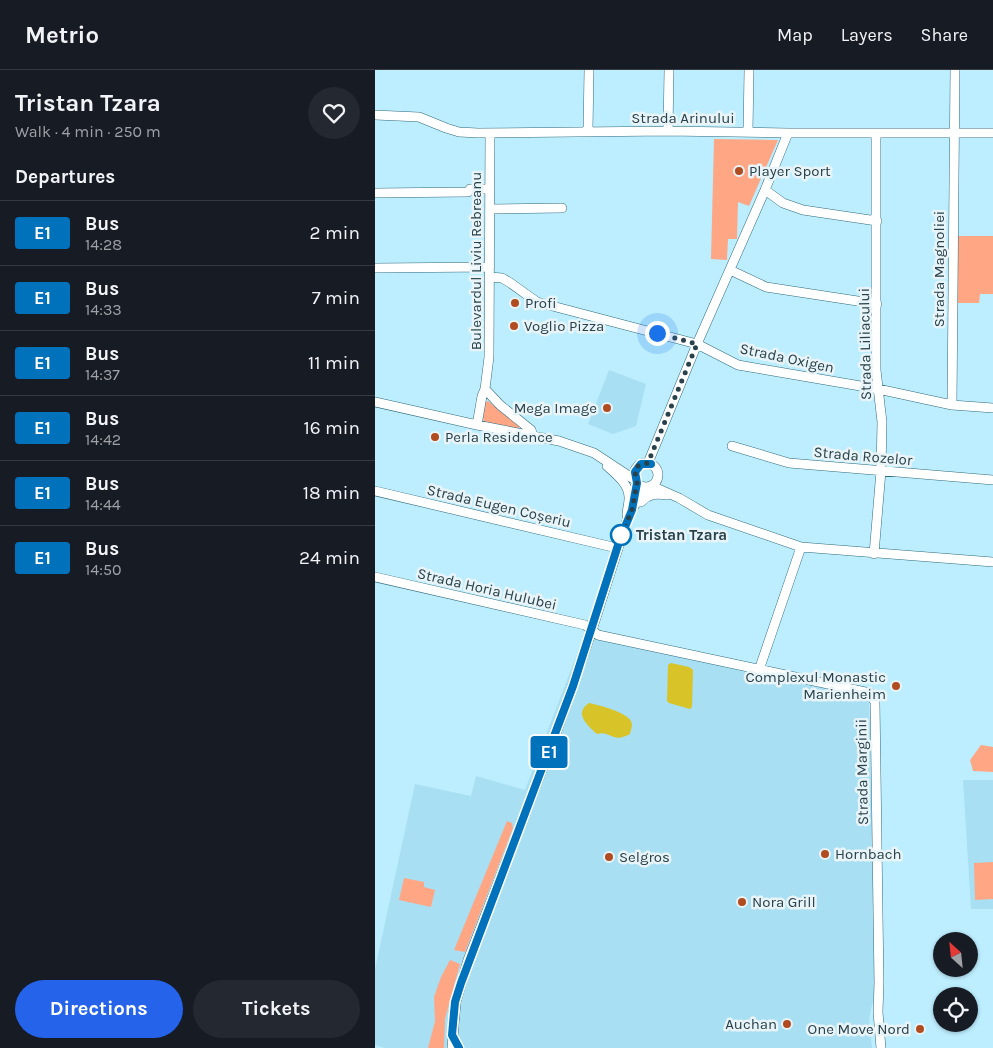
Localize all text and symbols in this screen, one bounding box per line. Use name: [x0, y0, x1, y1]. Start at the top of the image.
text: Metrio: [25, 21, 99, 49]
text: Map: [777, 24, 813, 46]
text: Layers: [841, 24, 893, 46]
text: Share: [921, 24, 968, 46]
button: heart: [308, 87, 360, 139]
text: Tristan Tzara: [15, 89, 161, 117]
street label: Strada Arinului: [631, 109, 735, 127]
text: Walk · 4 min · 250 m: [15, 122, 161, 141]
place label: Player Sport: [749, 162, 831, 180]
marker: Player Sport: [733, 165, 745, 177]
text: Departures: [15, 166, 115, 188]
street label: Bulevardul Liviu Rebreanu: [467, 172, 485, 350]
street label: Strada Magnoliei: [930, 211, 948, 327]
text: Bus: [85, 213, 119, 235]
text: E1: [34, 222, 51, 244]
text: 2 min: [310, 222, 360, 244]
text: 14:28: [85, 235, 122, 254]
text: Bus: [85, 278, 119, 300]
text: E1: [34, 287, 51, 309]
text: 7 min: [312, 287, 360, 309]
street label: Strada Liliacului: [855, 288, 875, 400]
place label: Profi: [525, 294, 557, 312]
marker: Profi: [509, 297, 521, 309]
text: 14:33: [85, 300, 122, 319]
place label: Voglio Pizza: [524, 317, 604, 335]
marker: Voglio Pizza: [508, 320, 520, 332]
your location: [645, 321, 670, 346]
street label: Strada Oxigen: [738, 339, 836, 377]
text: Bus: [85, 343, 119, 365]
text: E1: [34, 352, 51, 374]
text: 11 min: [308, 352, 360, 374]
text: 14:37: [85, 365, 120, 384]
place label: Mega Image: [514, 399, 597, 417]
marker: Mega Image: [601, 402, 613, 414]
text: Bus: [85, 408, 119, 430]
text: E1: [34, 417, 51, 439]
text: 16 min: [303, 417, 360, 439]
place label: Perla Residence: [445, 428, 553, 446]
text: 14:42: [85, 430, 121, 449]
marker: Perla Residence: [429, 431, 441, 443]
street label: Strada Rozelor: [813, 443, 914, 469]
text: Bus: [85, 473, 119, 495]
street label: Strada Eugen Coșeriu: [425, 481, 573, 531]
text: E1: [34, 482, 51, 504]
text: 18 min: [303, 482, 360, 504]
text: 14:44: [85, 495, 121, 514]
marker: Tristan Tzara: [610, 524, 632, 546]
place label: Tristan Tzara: [636, 526, 727, 544]
text: Bus: [85, 538, 119, 560]
text: E1: [34, 547, 51, 569]
text: 24 min: [299, 547, 360, 569]
text: 14:50: [85, 560, 121, 579]
street label: Strada Horia Hulubei: [416, 564, 558, 614]
place label: Complexul Monastic Marienheim: [745, 668, 886, 703]
marker: Complexul Monastic Marienheim: [890, 680, 902, 692]
street label: Strada Marginii: [852, 719, 872, 825]
line badge: E1: [527, 736, 571, 768]
text: E1: [541, 741, 557, 763]
place label: Hornbach: [835, 845, 902, 863]
place label: Selgros: [619, 848, 670, 866]
marker: Hornbach: [819, 848, 831, 860]
marker: Selgros: [603, 851, 615, 863]
place label: Nora Grill: [752, 893, 816, 911]
marker: Nora Grill: [736, 896, 748, 908]
north arrow: [933, 932, 977, 978]
map controls: [933, 932, 978, 1032]
button: Directions: [15, 980, 183, 1038]
button: Tickets: [193, 980, 360, 1038]
button: locate: [933, 987, 978, 1032]
place label: Auchan: [725, 1015, 777, 1033]
marker: Auchan: [781, 1018, 793, 1030]
place label: One Move Nord: [808, 1020, 910, 1038]
marker: One Move Nord: [914, 1023, 926, 1035]

